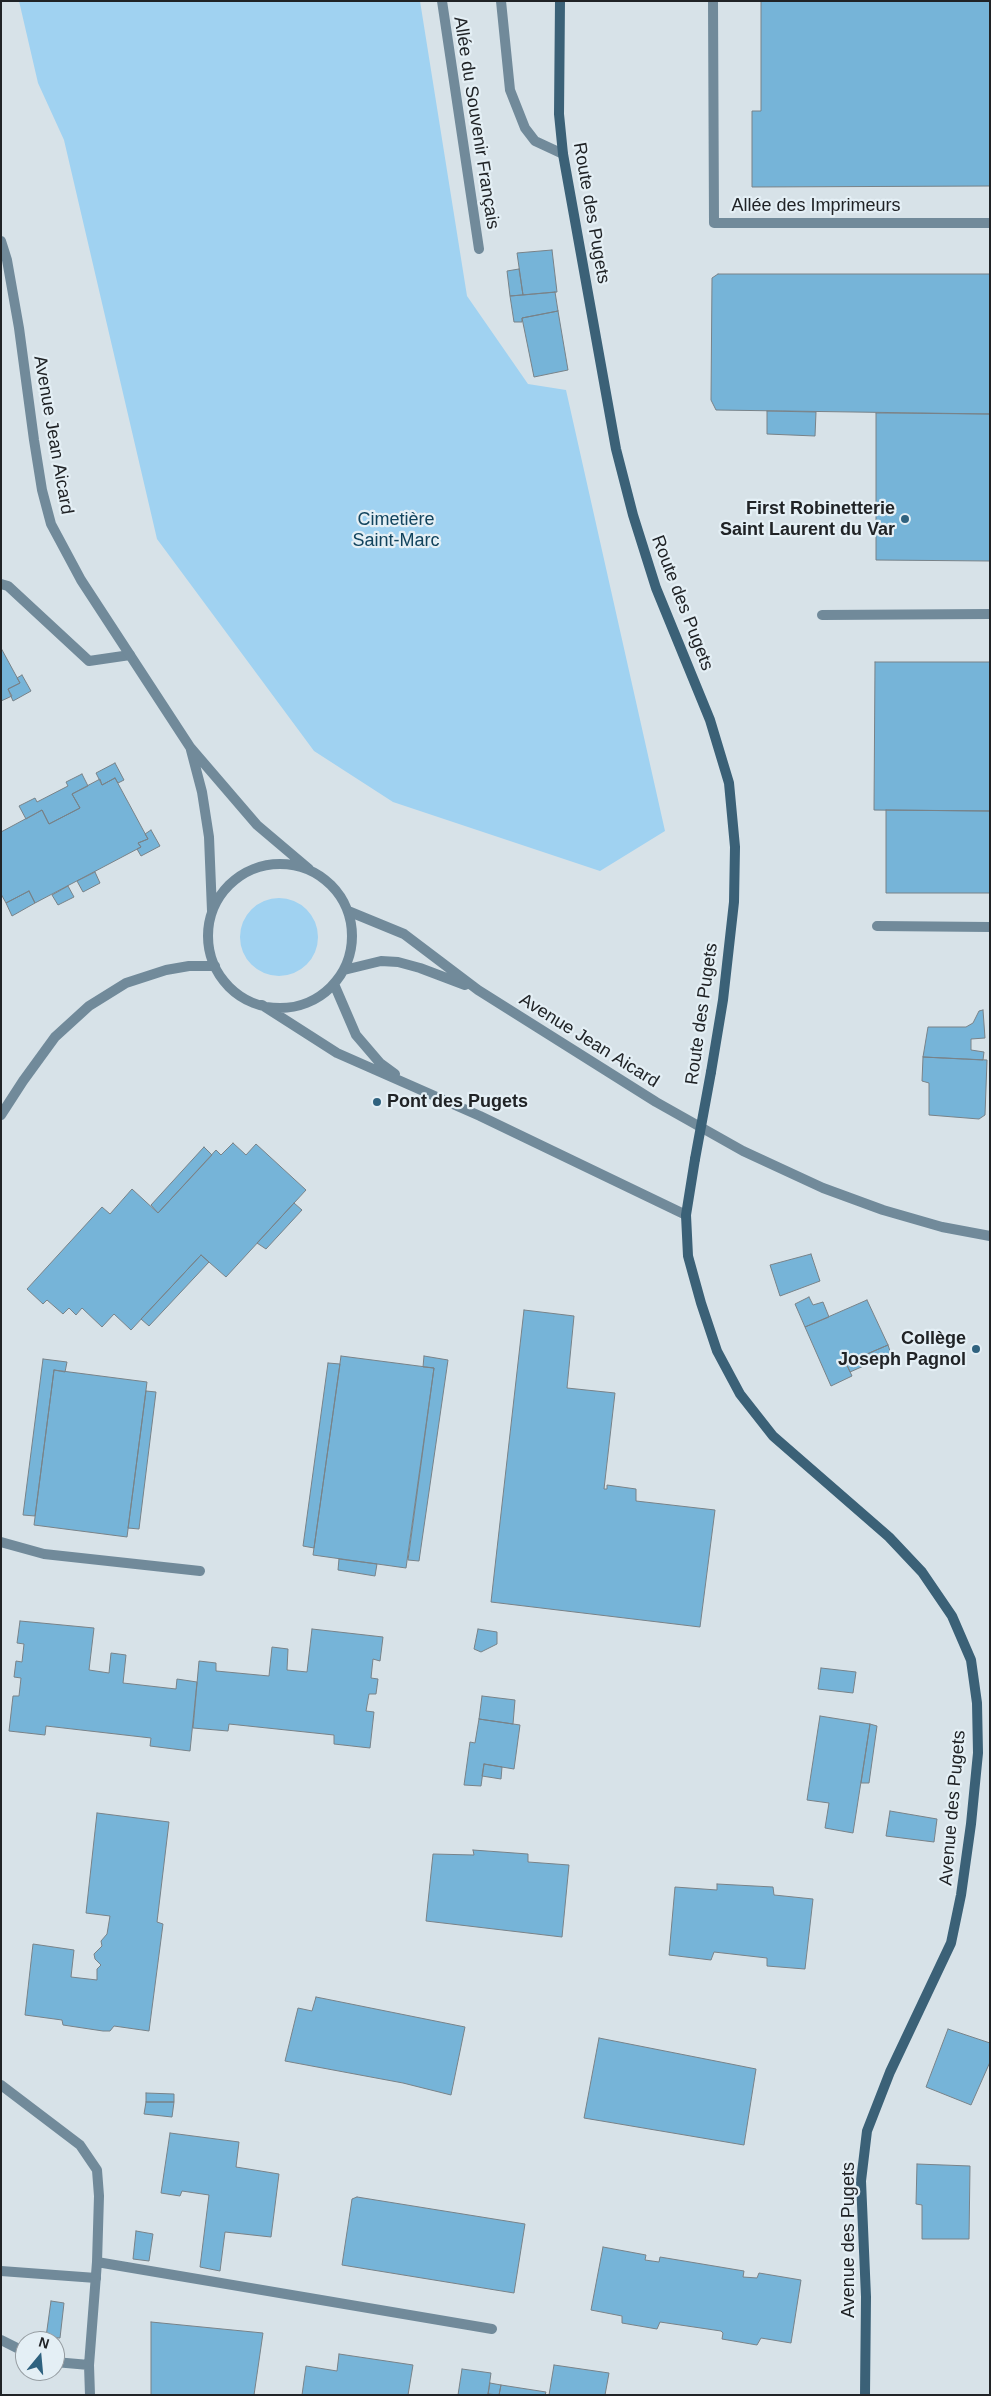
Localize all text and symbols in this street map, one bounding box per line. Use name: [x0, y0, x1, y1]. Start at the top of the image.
street label: Allée du Souvenir Français: [449, 15, 503, 231]
street label: Route des Pugets: [568, 141, 614, 285]
street label: Allée des Imprimeurs: [731, 195, 901, 217]
street label: Avenue Jean Aicard: [28, 354, 78, 516]
place label: First Robinetterie Saint Laurent du Var: [720, 498, 895, 540]
park label: Cimetière Saint-Marc: [352, 509, 440, 552]
marker: First Robinetterie Saint Laurent du Var: [899, 513, 911, 525]
street label: Route des Pugets: [646, 532, 718, 674]
street label: Route des Pugets: [681, 942, 723, 1086]
street label: Avenue Jean Aicard: [515, 989, 663, 1093]
place label: Pont des Pugets: [387, 1091, 528, 1113]
marker: Pont des Pugets: [371, 1096, 383, 1108]
place label: Collège Joseph Pagnol: [838, 1328, 966, 1370]
marker: Collège Joseph Pagnol: [970, 1343, 982, 1355]
street label: Avenue des Pugets: [935, 1729, 971, 1887]
street label: Avenue des Pugets: [838, 2162, 860, 2318]
north arrow: [15, 2331, 65, 2381]
text: N: [37, 2333, 51, 2352]

